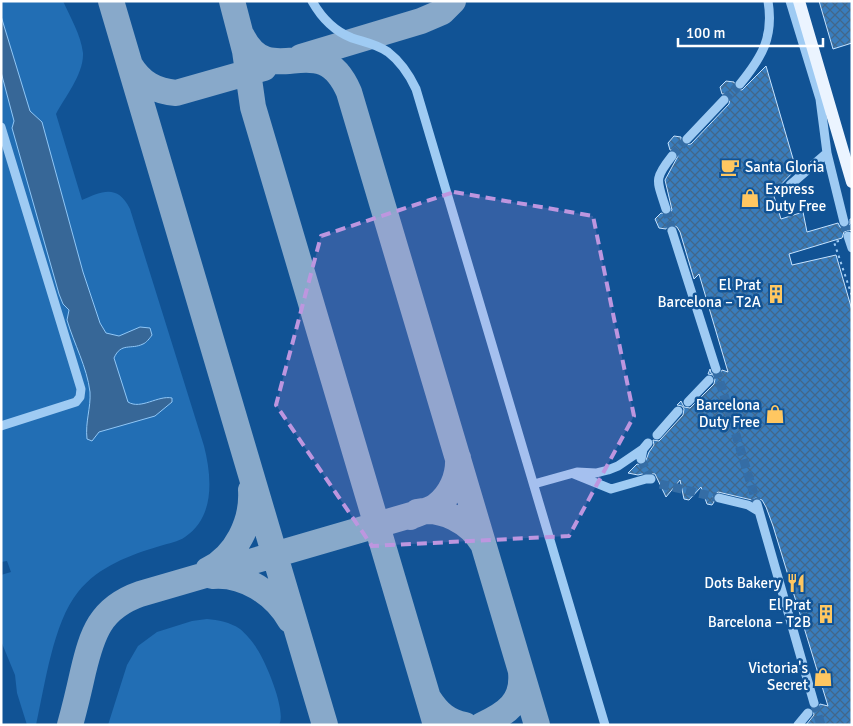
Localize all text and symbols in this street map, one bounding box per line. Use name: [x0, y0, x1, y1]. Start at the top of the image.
scale bar: [678, 15, 823, 47]
text: 100 m: [686, 24, 726, 42]
cafe icon: Santa Gloria: [719, 156, 741, 178]
place label: Santa Gloria: [745, 158, 824, 176]
place label: Express Duty Free: [765, 180, 826, 215]
shop icon: Express Duty Free: [739, 187, 761, 209]
place label: El Prat Barcelona – T2A: [658, 276, 761, 311]
building icon: El Prat Barcelona – T2A: [765, 283, 787, 305]
place label: Barcelona Duty Free: [696, 396, 760, 431]
shop icon: Barcelona Duty Free: [764, 403, 786, 425]
restaurant icon: Dots Bakery: [785, 572, 807, 594]
place label: Dots Bakery: [704, 574, 781, 592]
place label: El Prat Barcelona – T2B: [708, 596, 811, 631]
building icon: El Prat Barcelona – T2B: [815, 603, 837, 625]
place label: Victoria's Secret: [748, 659, 808, 694]
shop icon: Victoria's Secret: [812, 666, 834, 688]

